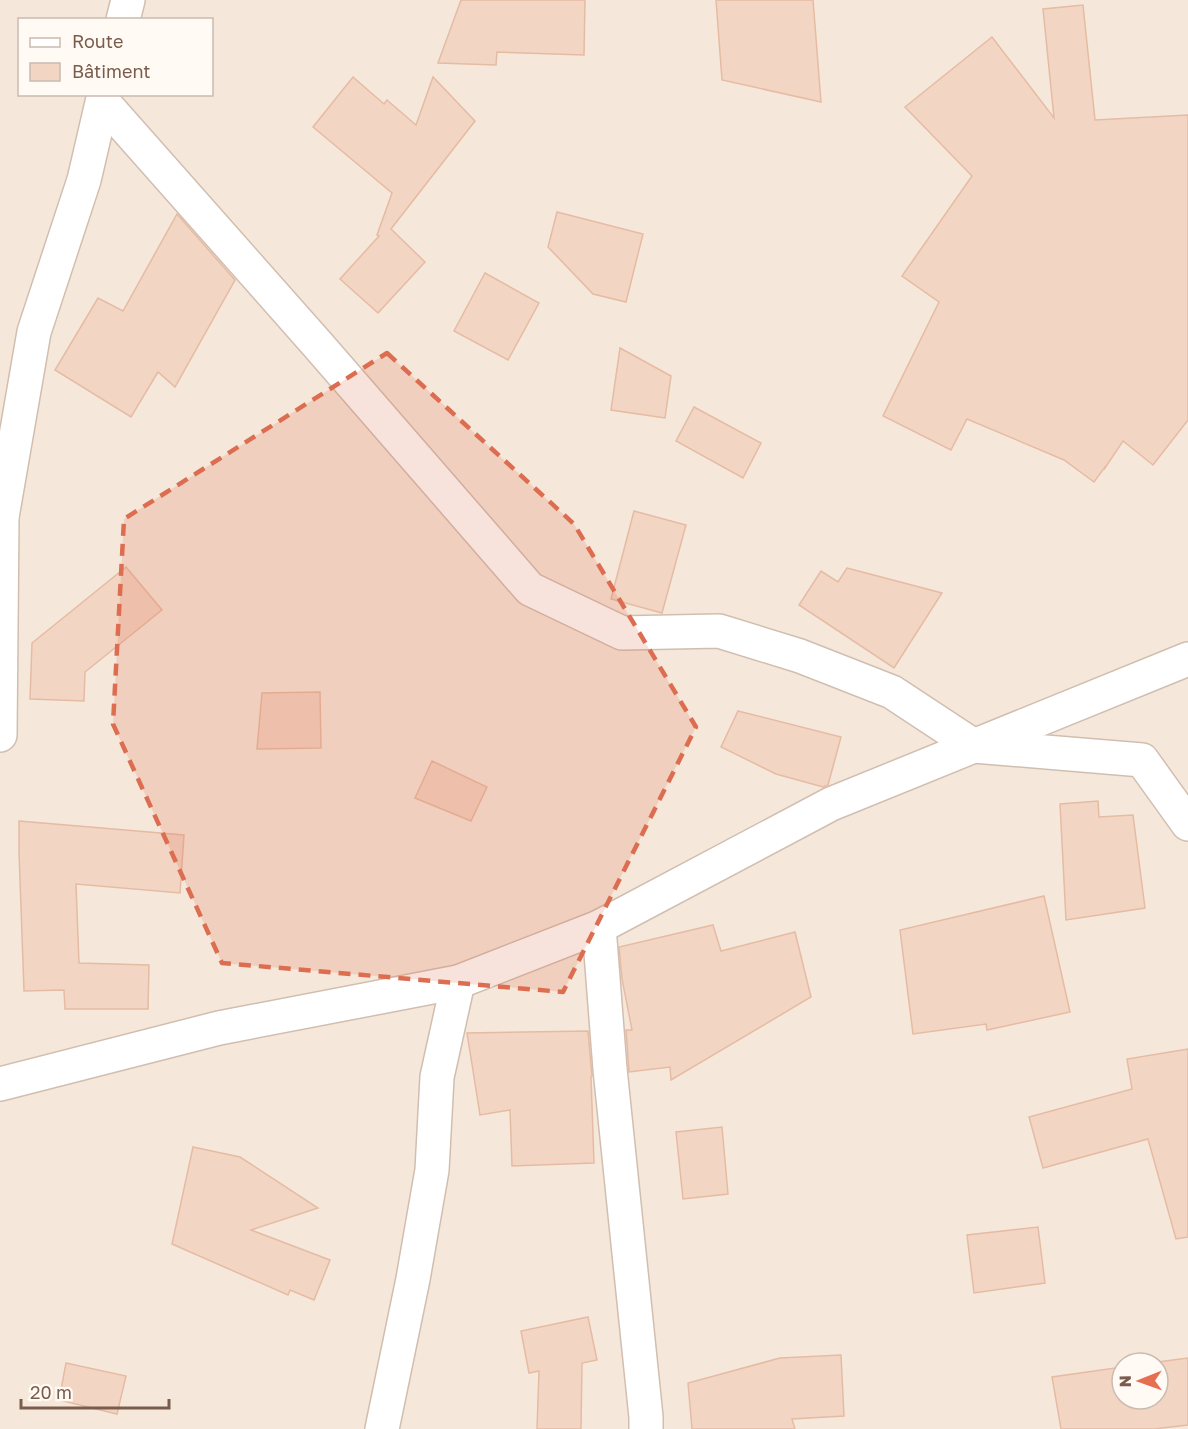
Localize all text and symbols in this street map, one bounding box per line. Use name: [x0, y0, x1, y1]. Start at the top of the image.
legend: [18, 18, 213, 96]
text: Route: [72, 30, 123, 52]
text: Bâtiment: [72, 60, 151, 82]
north arrow: [1110, 1351, 1170, 1411]
scale bar: [21, 1372, 170, 1410]
text: N: [1115, 1375, 1135, 1388]
text: 20 m: [30, 1381, 72, 1403]

